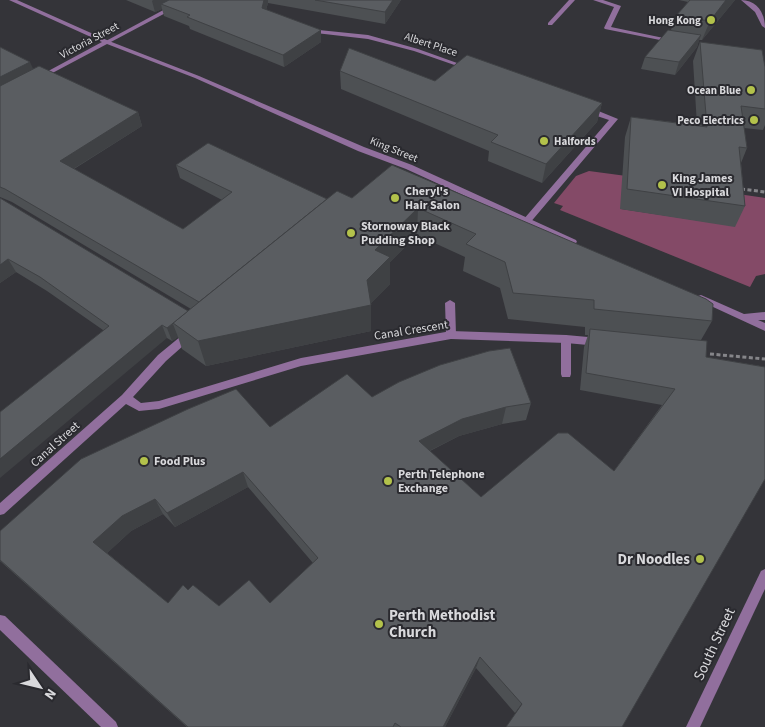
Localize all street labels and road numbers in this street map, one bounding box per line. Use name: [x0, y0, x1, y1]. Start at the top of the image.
street label: Victoria Street: [57, 19, 122, 62]
street label: Albert Place: [402, 29, 460, 60]
street label: King Street: [368, 133, 420, 166]
street label: Canal Crescent: [373, 316, 449, 345]
street label: Canal Street: [27, 418, 84, 471]
street label: South Street: [688, 604, 740, 684]

